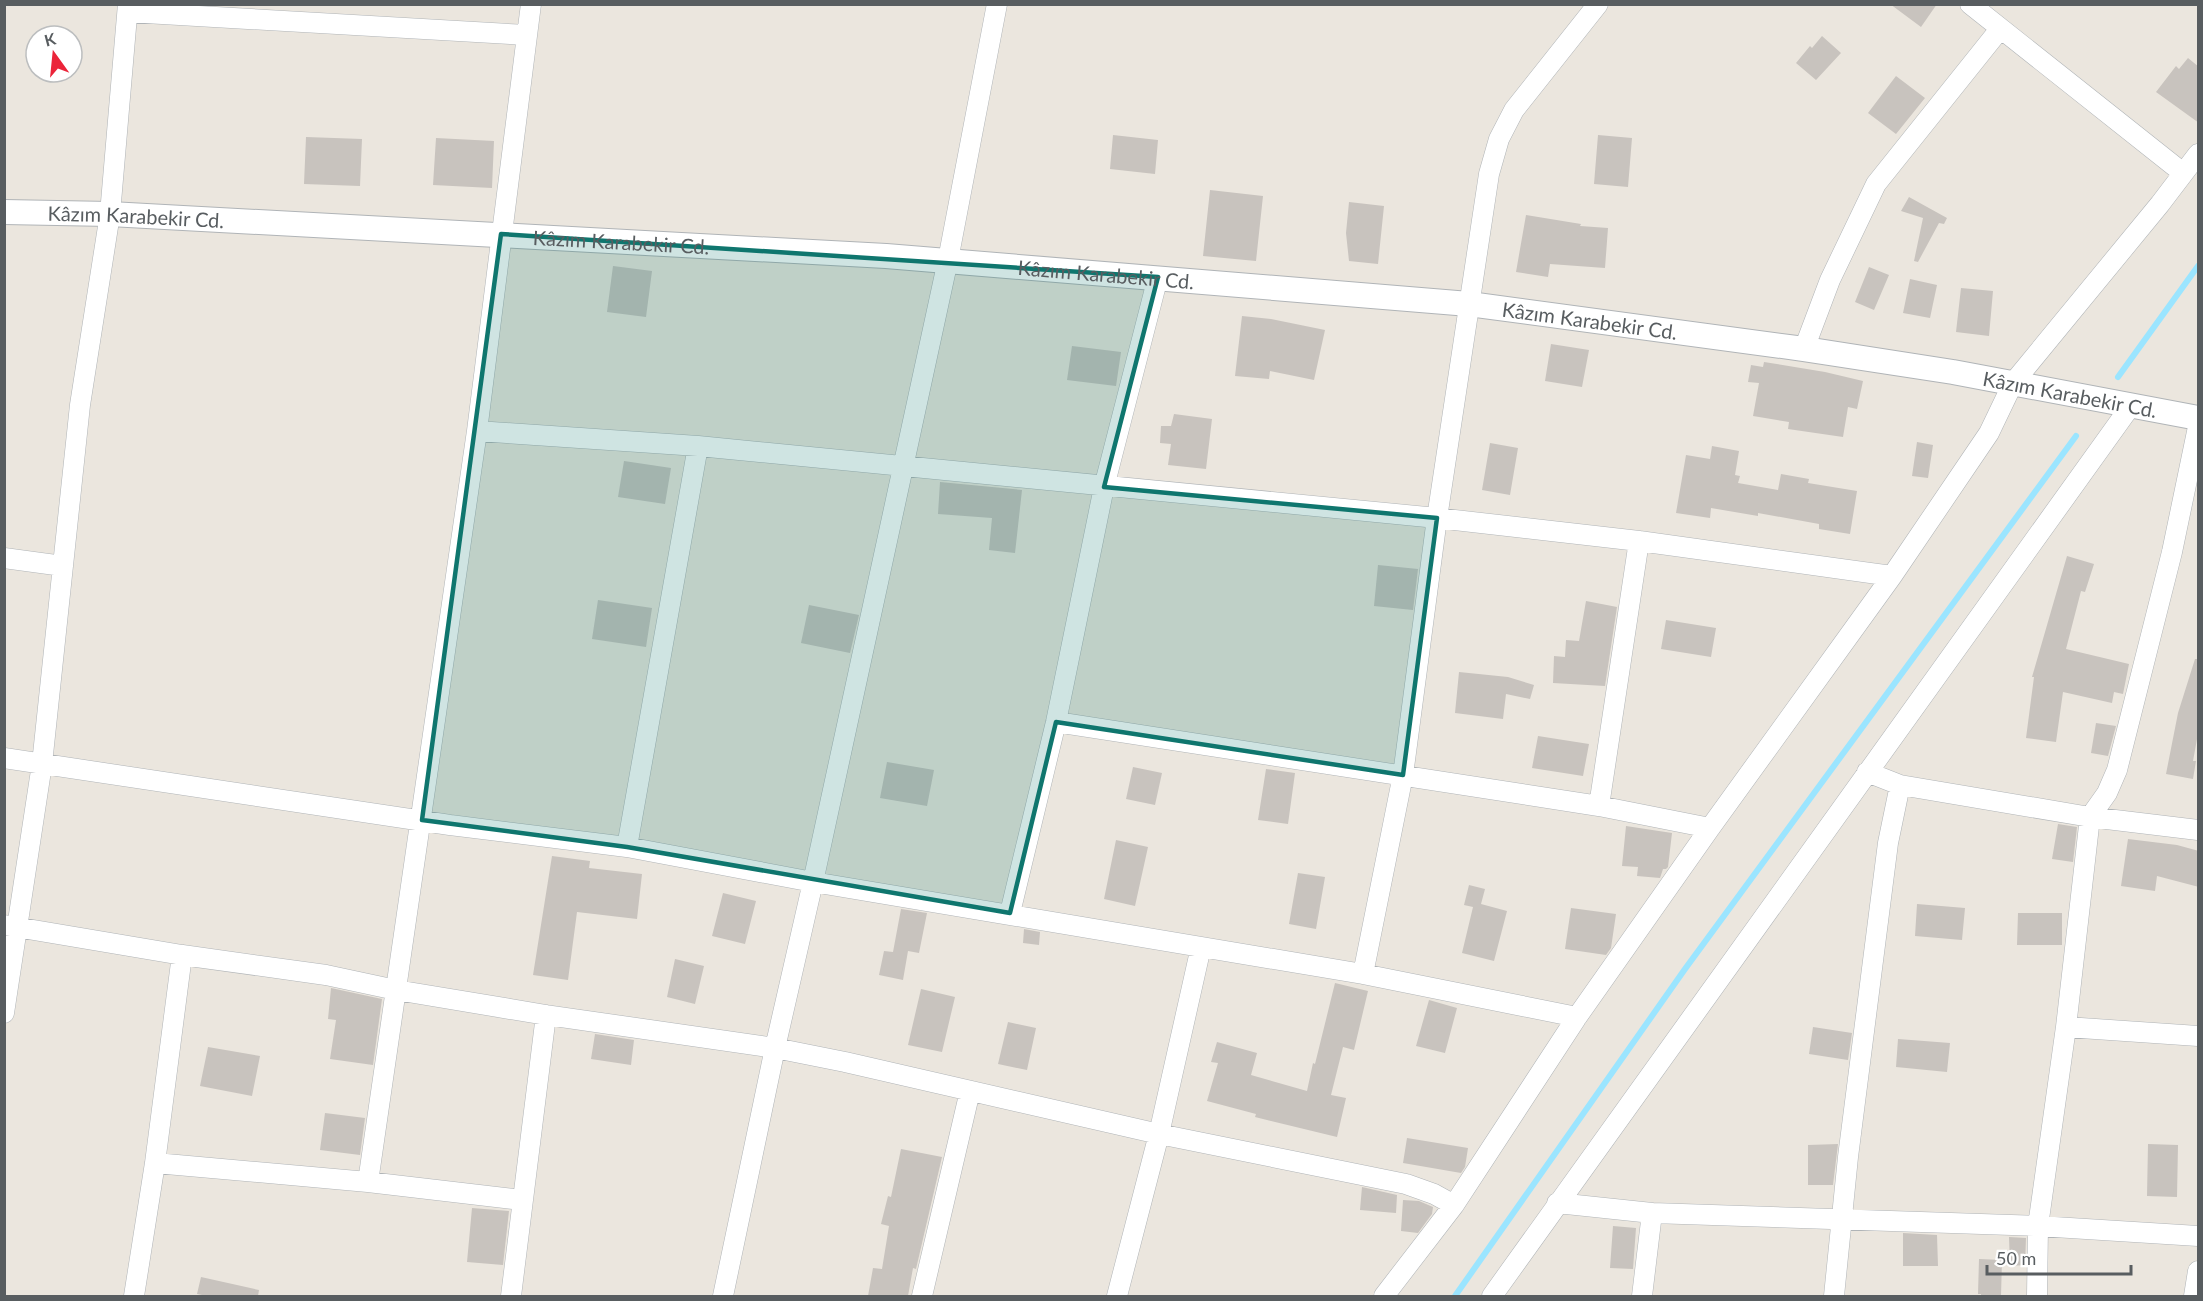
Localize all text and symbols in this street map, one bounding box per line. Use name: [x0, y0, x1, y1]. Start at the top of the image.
north arrow: [24, 24, 84, 84]
text: K: [42, 28, 59, 50]
street label: Kâzım Karabekir Cd.: [47, 201, 225, 232]
street label: Kâzım Karabekir Cd.: [532, 225, 710, 258]
street label: Kâzım Karabekir Cd.: [1017, 255, 1195, 293]
street label: Kâzım Karabekir Cd.: [1501, 297, 1679, 344]
street label: Kâzım Karabekir Cd.: [1981, 366, 2159, 422]
scale bar: [1987, 1238, 2131, 1276]
text: 50 m: [1996, 1247, 2036, 1269]

